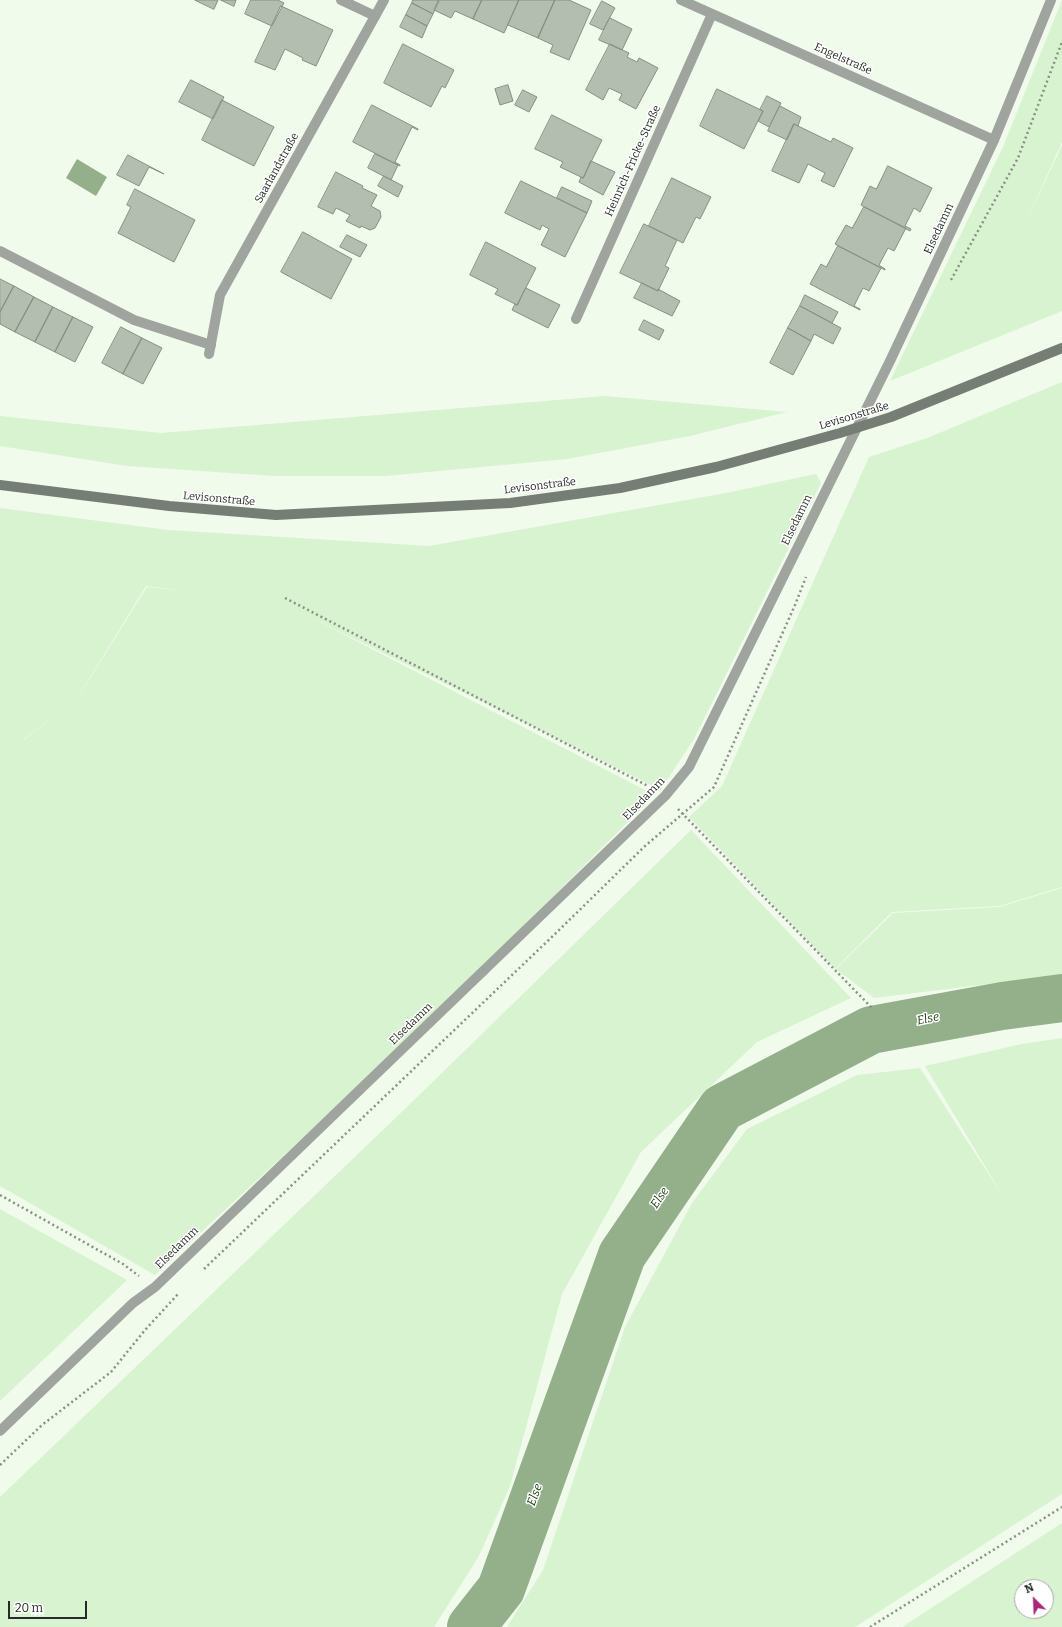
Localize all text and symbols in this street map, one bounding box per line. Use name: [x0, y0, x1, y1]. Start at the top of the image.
street label: Engelstraße: [812, 40, 874, 78]
street label: Heinrich-Fricke-Straße: [602, 103, 664, 219]
street label: Saarlandstraße: [252, 131, 302, 205]
street label: Elsedamm: [921, 201, 957, 257]
street label: Levisonstraße: [818, 399, 890, 433]
street label: Levisonstraße: [503, 475, 577, 497]
street label: Levisonstraße: [182, 489, 256, 509]
street label: Elsedamm: [779, 493, 815, 547]
street label: Elsedamm: [620, 775, 668, 823]
street label: Elsedamm: [387, 1000, 435, 1048]
water label: Else: [916, 1010, 940, 1028]
water label: Else: [648, 1185, 672, 1211]
street label: Elsedamm: [153, 1224, 201, 1272]
water label: Else: [524, 1482, 546, 1508]
north arrow: [1014, 1579, 1054, 1619]
text: N: [1023, 1581, 1036, 1596]
scale bar: [10, 1593, 89, 1619]
text: 20 m: [15, 1601, 43, 1615]

